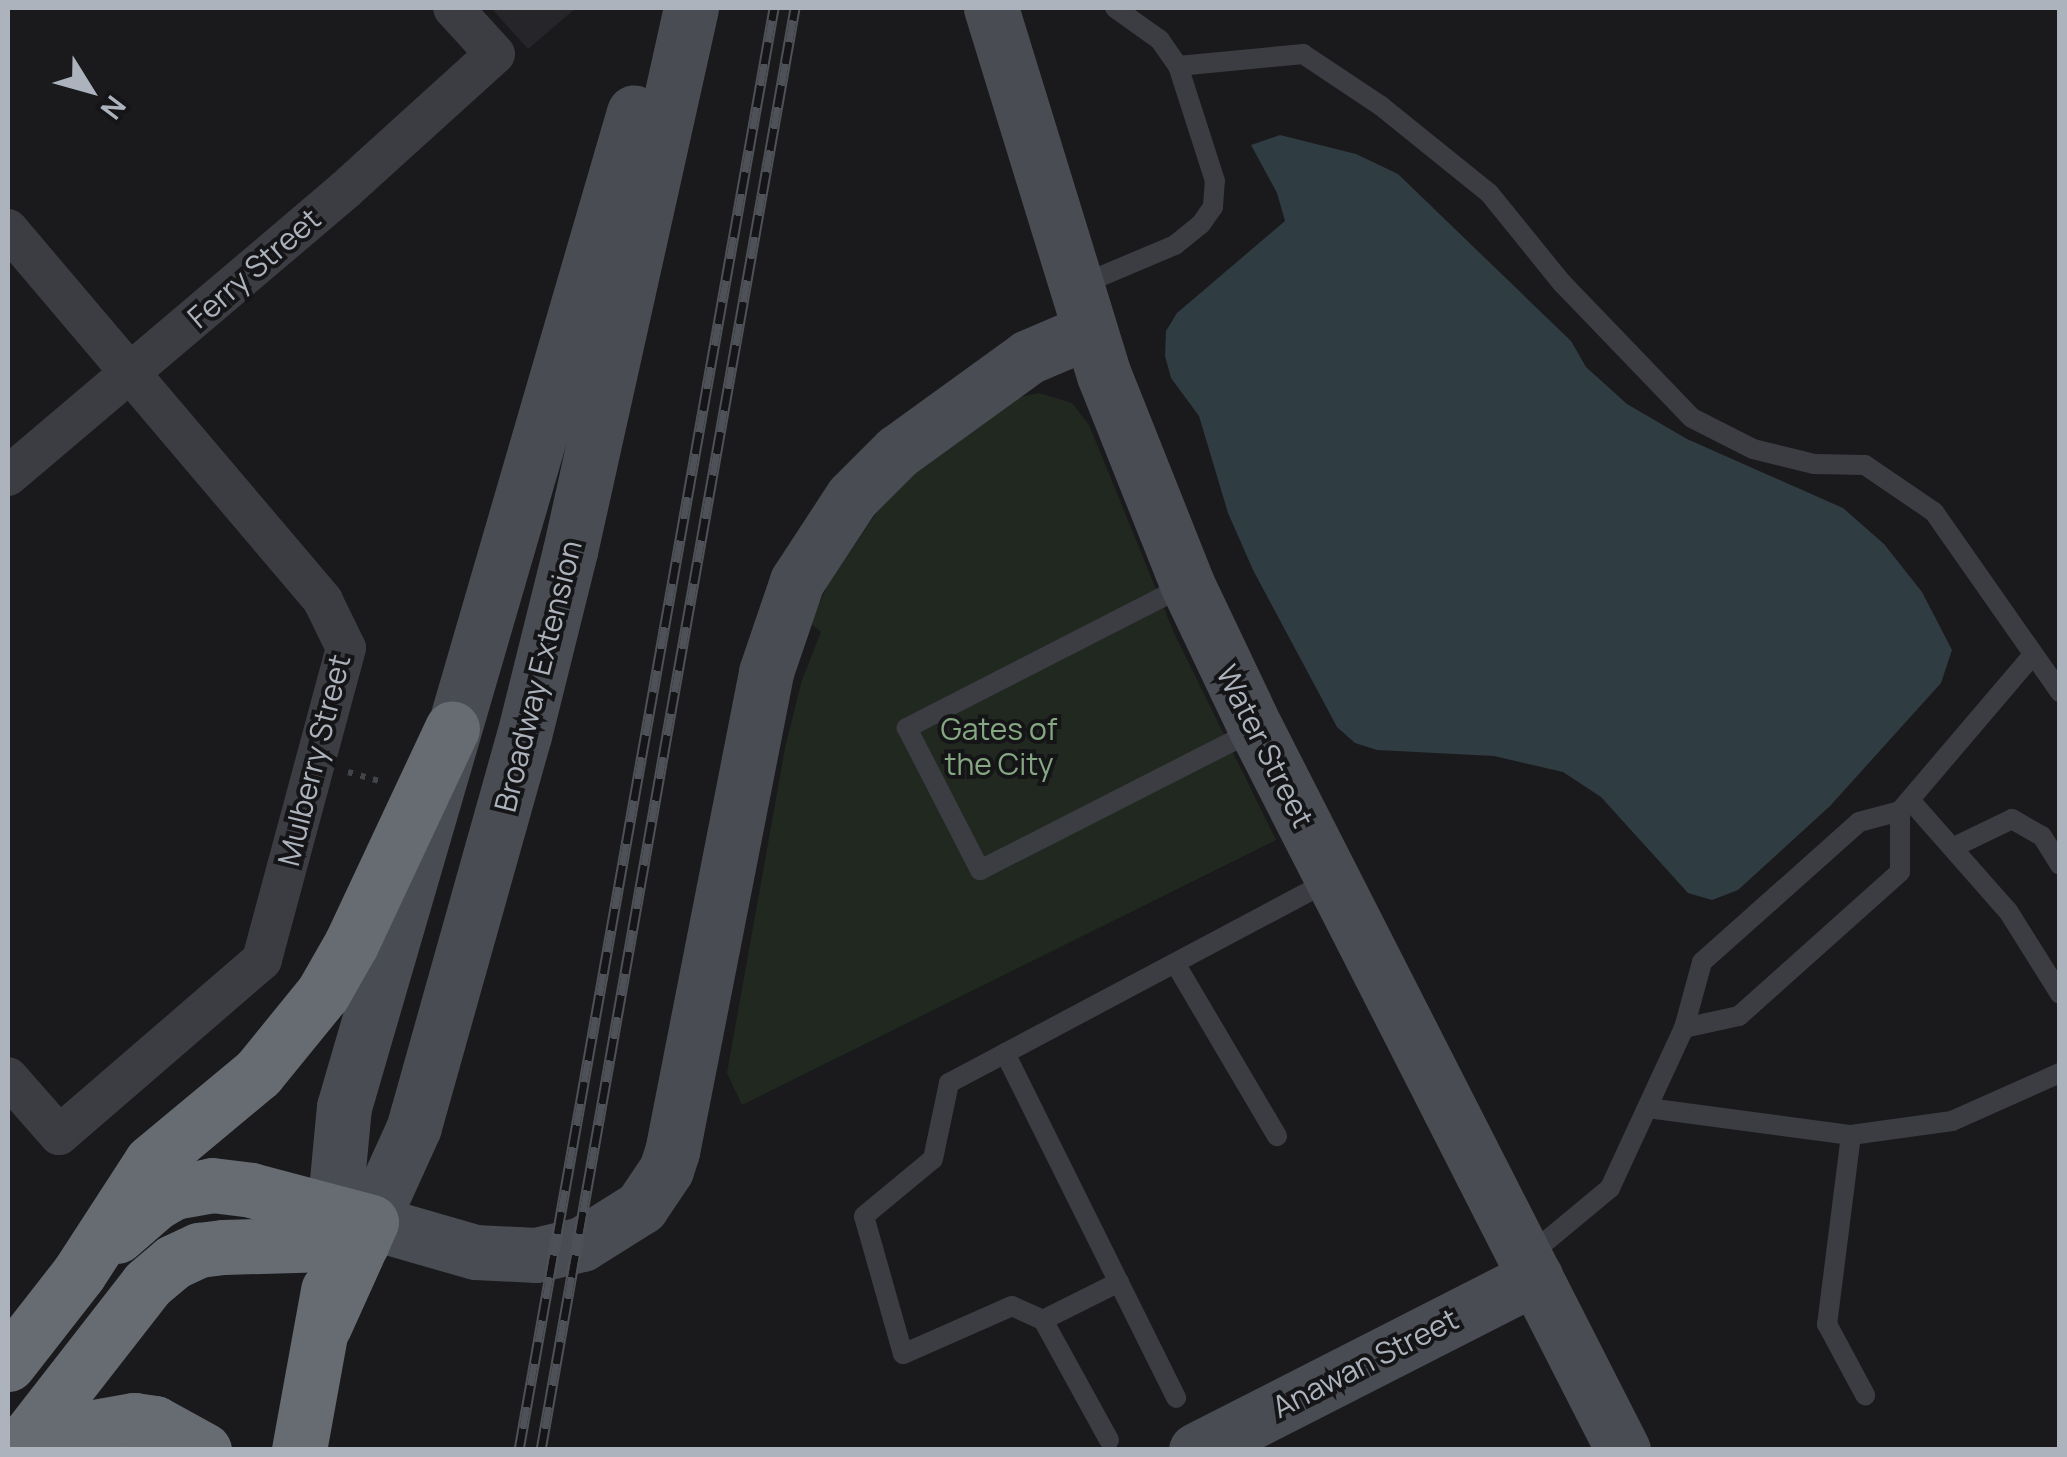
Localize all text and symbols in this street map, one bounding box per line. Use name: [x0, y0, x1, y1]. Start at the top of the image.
north arrow: [40, 40, 140, 140]
text: N: [93, 89, 135, 128]
street label: Ferry Street: [180, 201, 328, 335]
street label: Broadway Extension: [487, 537, 589, 815]
street label: Mulberry Street: [270, 651, 358, 869]
street label: Water Street: [1209, 659, 1321, 833]
park label: Gates of the City: [941, 711, 1057, 782]
street label: Anawan Street: [1266, 1301, 1464, 1425]

